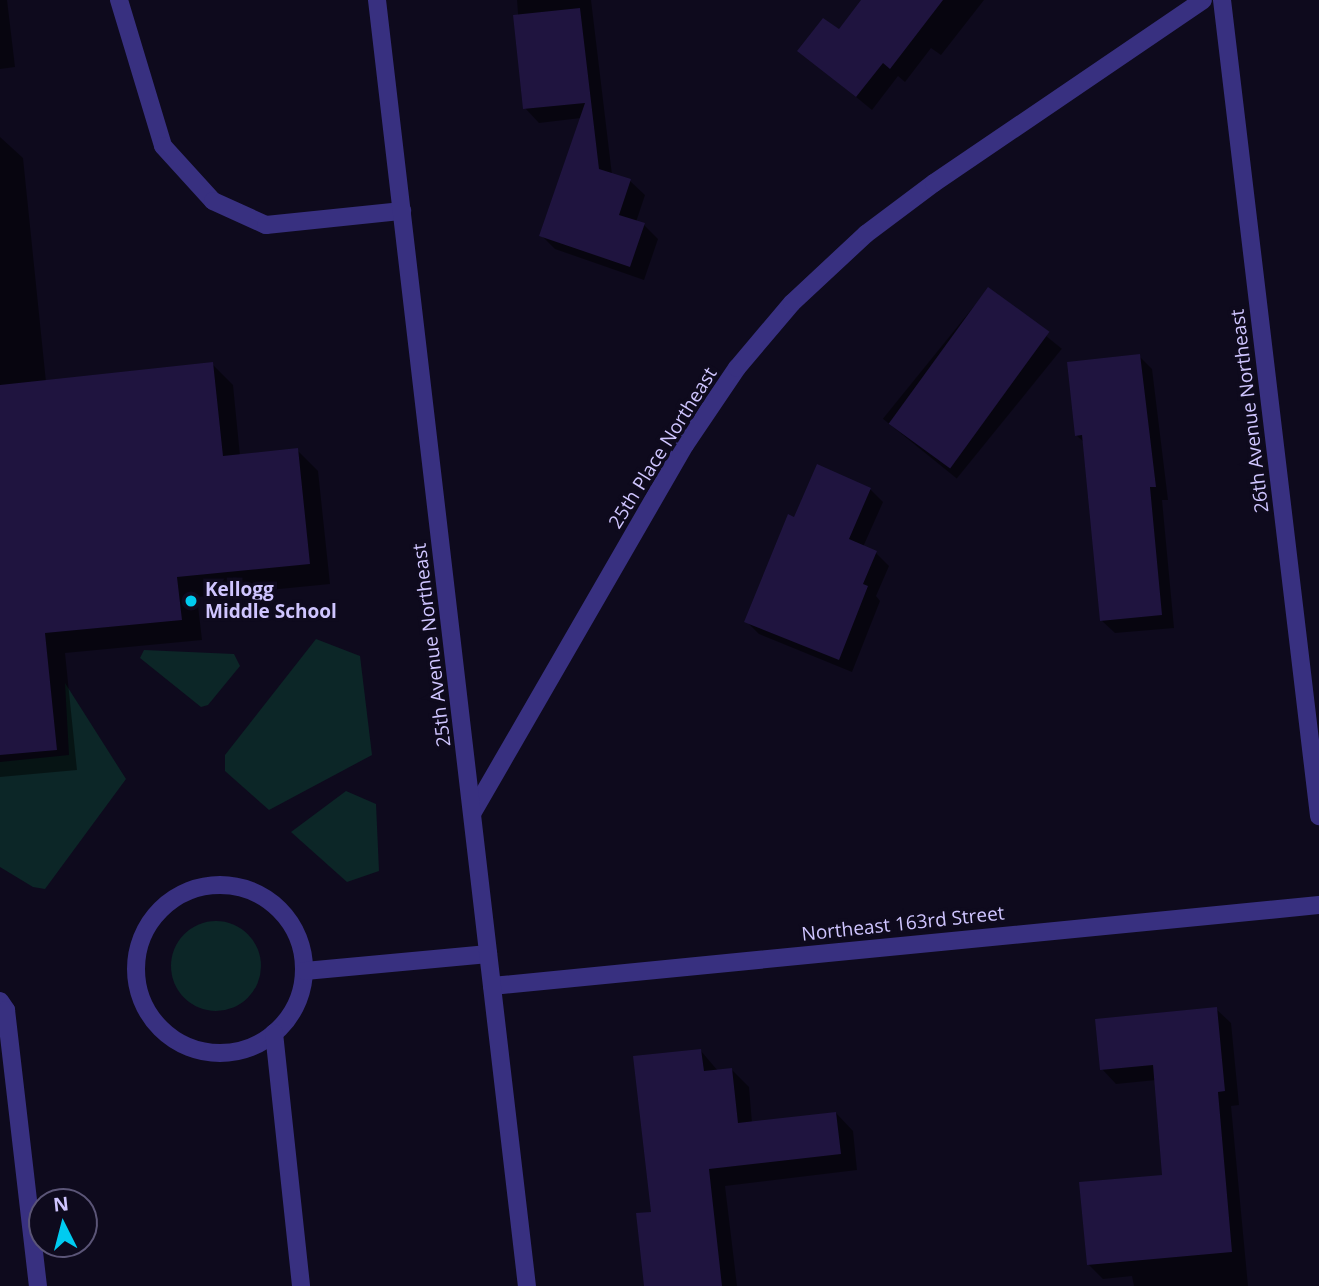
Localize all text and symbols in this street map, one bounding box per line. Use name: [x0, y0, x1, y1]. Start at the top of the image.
street label: 26th Avenue Northeast: [1226, 308, 1274, 514]
street label: 25th Place Northeast: [604, 363, 722, 533]
street label: 25th Avenue Northeast: [408, 542, 456, 748]
place label: Kellogg Middle School: [205, 579, 337, 623]
marker: Kellogg Middle School: [183, 593, 199, 609]
street label: Northeast 163rd Street: [800, 902, 1006, 946]
north arrow: [28, 1188, 98, 1258]
text: N: [52, 1190, 70, 1218]

